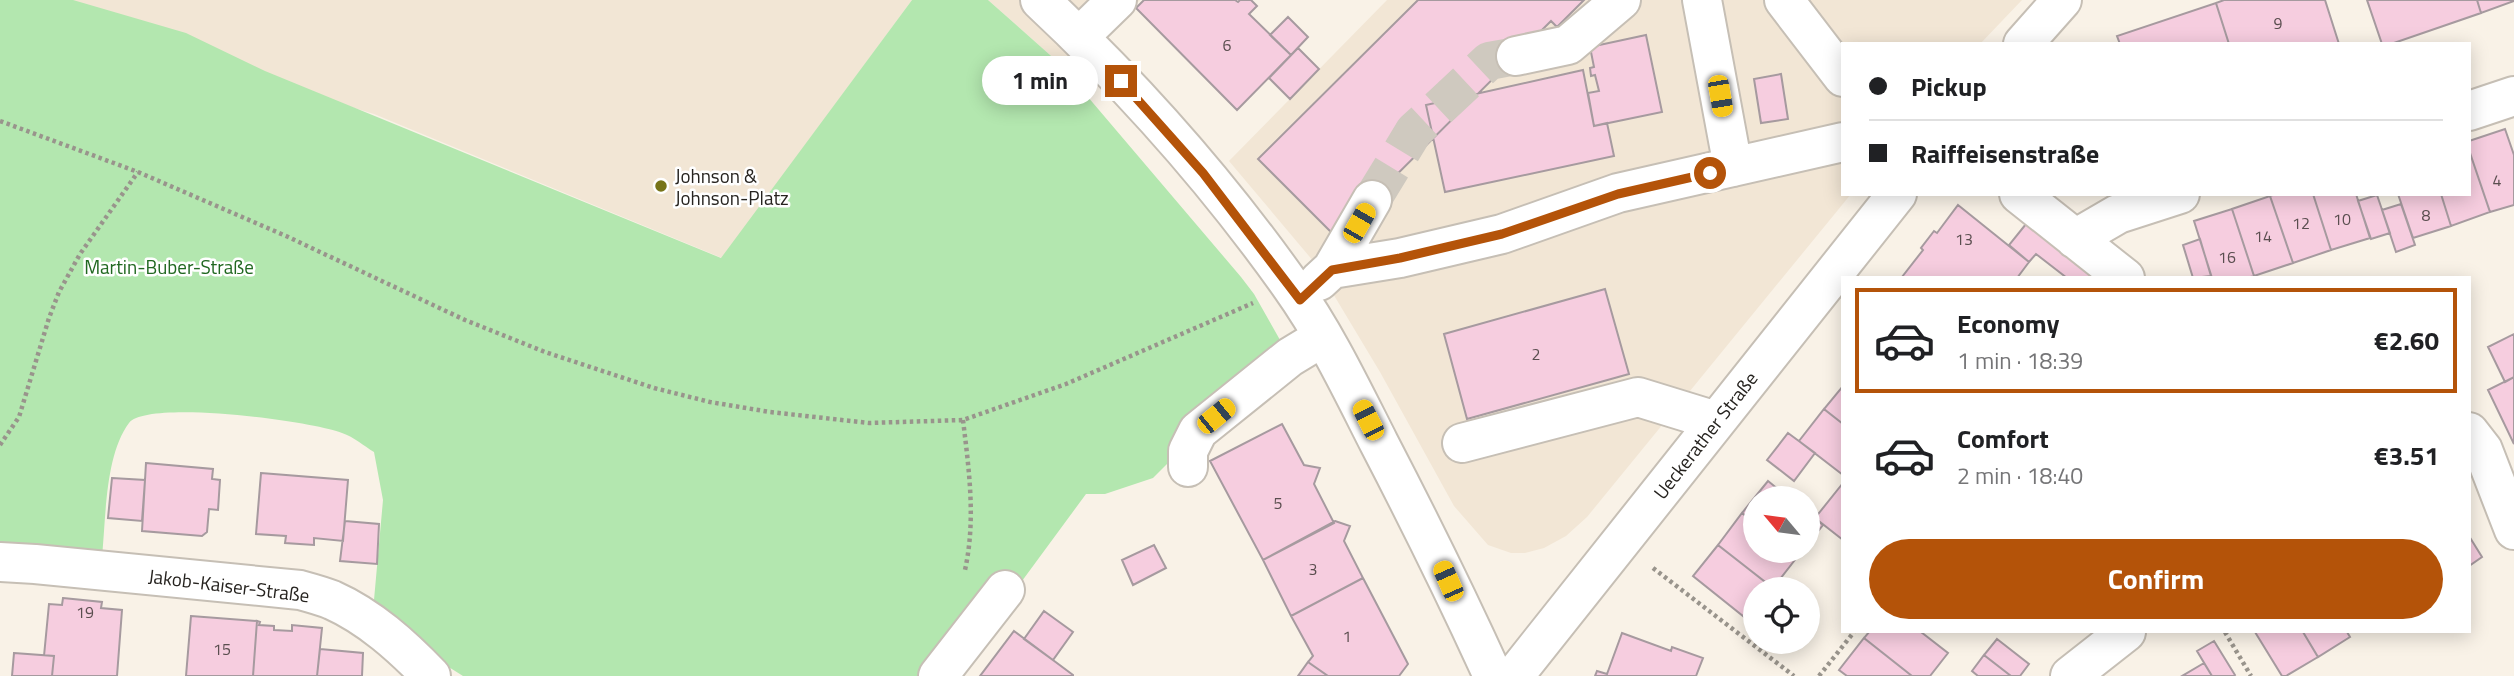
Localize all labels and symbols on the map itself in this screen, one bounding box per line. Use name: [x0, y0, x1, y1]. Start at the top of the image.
house number: 9: [2274, 11, 2283, 35]
house number: 6: [1223, 33, 1232, 57]
callout: 1 min: [981, 56, 1096, 106]
route end: [1105, 65, 1137, 97]
car: [1707, 73, 1734, 119]
route start: [1694, 157, 1726, 189]
place label: Johnson & Johnson-Platz: [675, 161, 789, 212]
house number: 4: [2493, 168, 2502, 192]
marker: Johnson & Johnson-Platz: [653, 178, 669, 194]
car: [1340, 200, 1379, 246]
house number: 8: [2422, 203, 2431, 227]
house number: 10: [2333, 207, 2351, 231]
house number: 12: [2292, 211, 2310, 235]
house number: 14: [2254, 224, 2272, 248]
house number: 13: [1955, 227, 1973, 251]
house number: 16: [2218, 245, 2236, 269]
park label: Martin-Buber-Straße: [84, 252, 254, 281]
house number: 2: [1532, 342, 1540, 366]
street label: Ueckerather Straße: [1646, 365, 1764, 505]
car: [1194, 395, 1239, 437]
car: [1350, 397, 1387, 443]
north arrow: [1743, 486, 1820, 564]
house number: 5: [1274, 491, 1283, 515]
house number: 3: [1309, 557, 1317, 581]
car: [1430, 558, 1467, 604]
street label: Jakob-Kaiser-Straße: [147, 561, 311, 609]
house number: 19: [76, 600, 94, 624]
house number: 1: [1343, 624, 1351, 648]
house number: 15: [213, 637, 231, 661]

